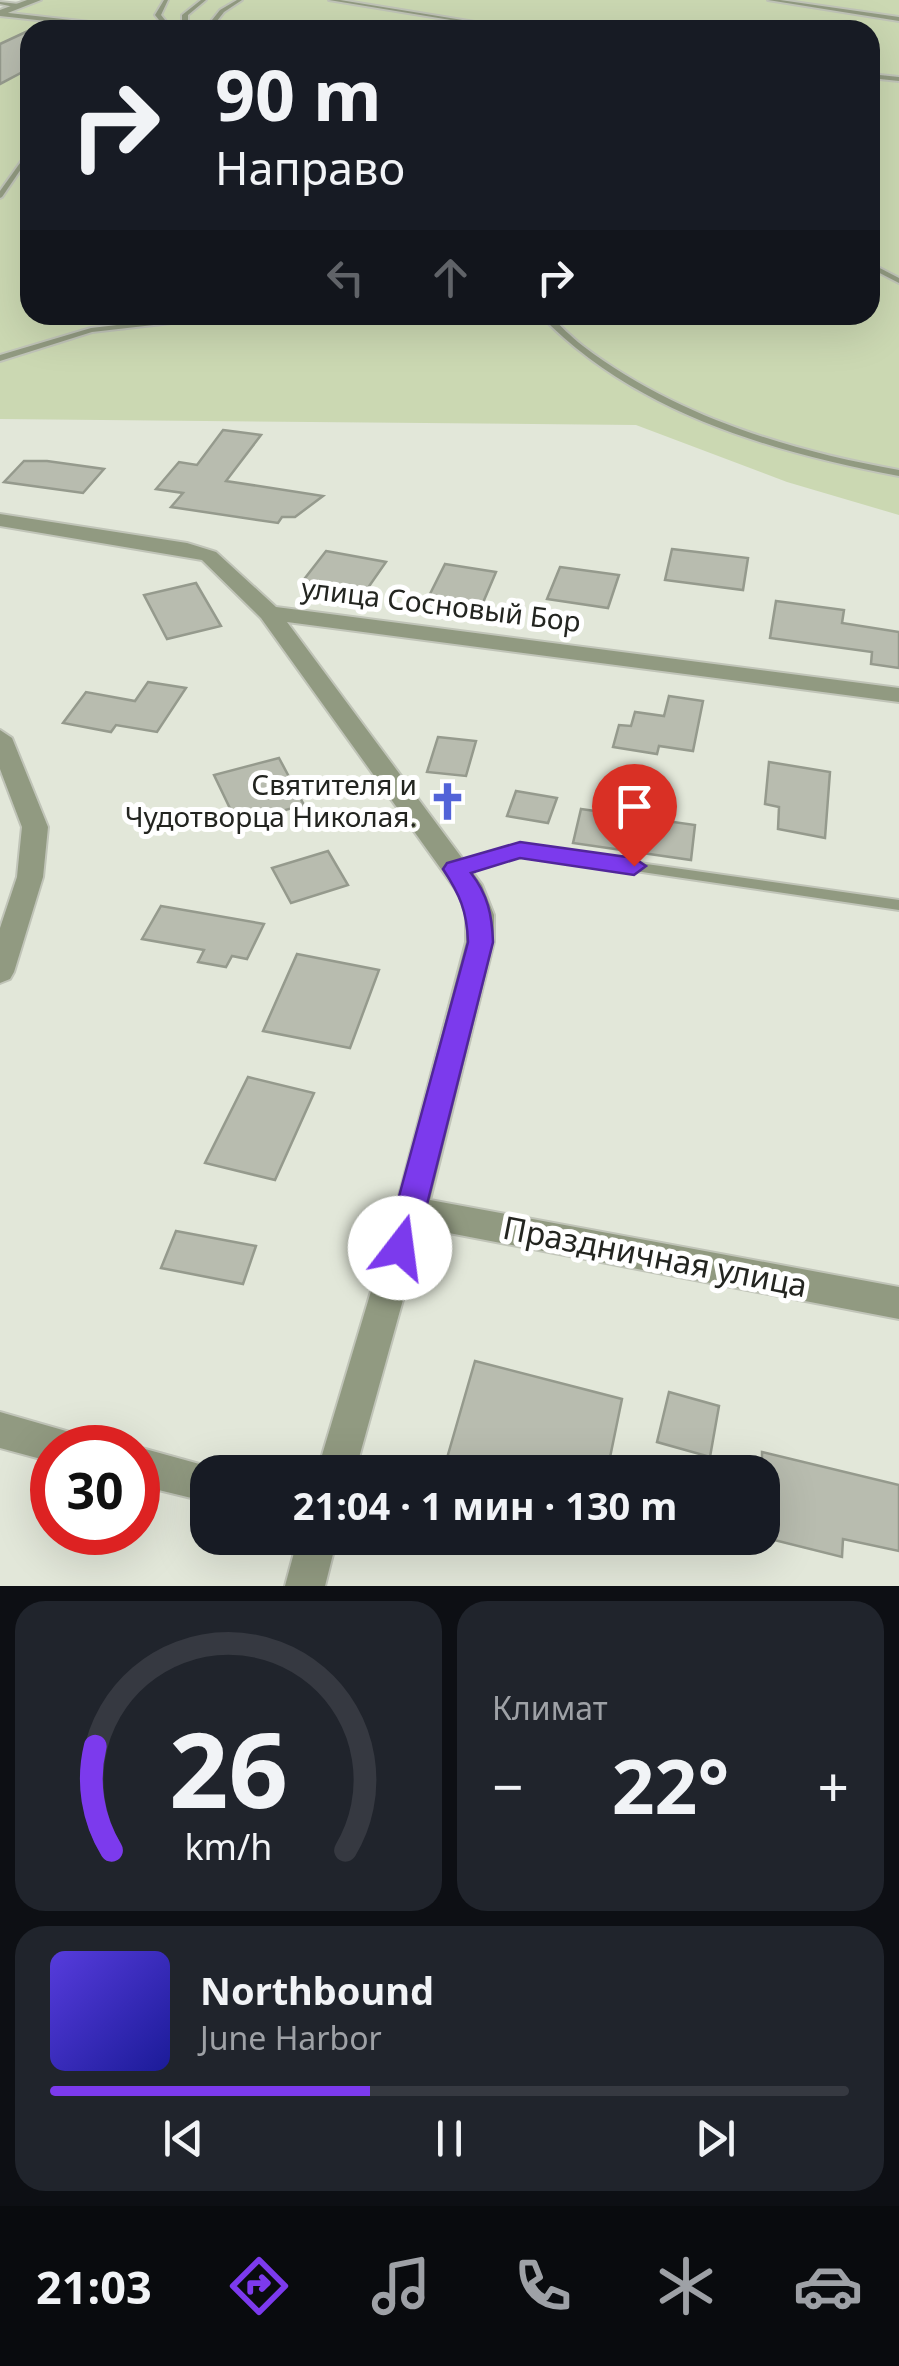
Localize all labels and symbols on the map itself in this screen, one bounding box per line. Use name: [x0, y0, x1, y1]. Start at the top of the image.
street label: улица Сосновый Бор: [299, 568, 583, 640]
pin: [592, 764, 677, 867]
place label: Святителя и Чудотворца Николая.: [125, 765, 417, 835]
church icon: Святителя и Чудотворца Николая.: [426, 780, 468, 822]
position arrow: [348, 1196, 452, 1300]
street label: Праздничная улица: [499, 1205, 811, 1306]
speed limit sign: 30: [30, 1425, 160, 1555]

